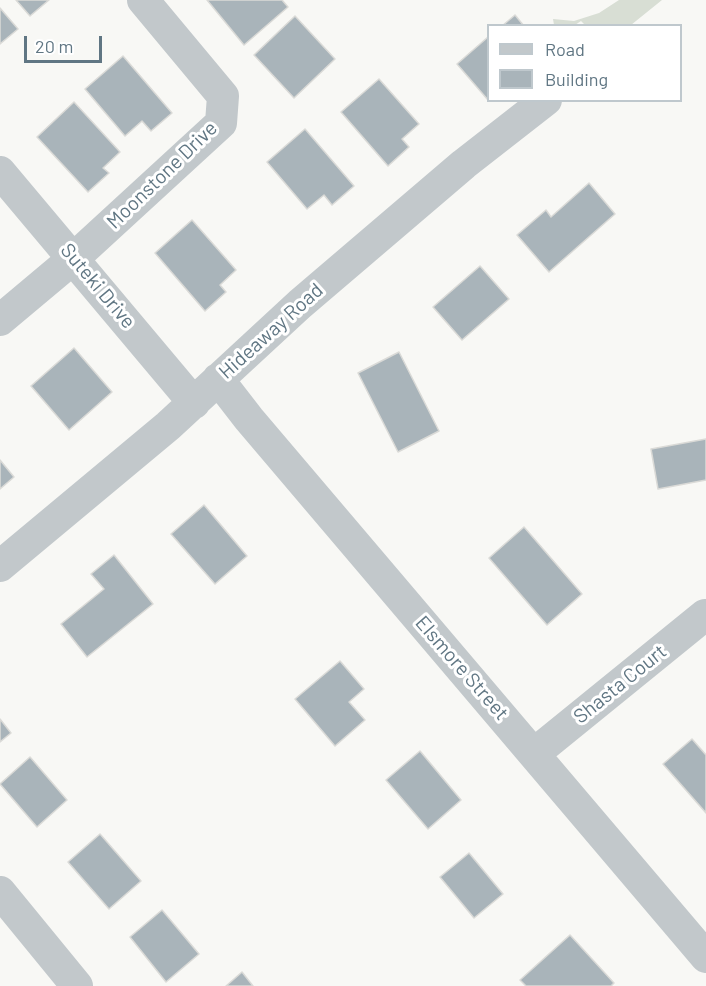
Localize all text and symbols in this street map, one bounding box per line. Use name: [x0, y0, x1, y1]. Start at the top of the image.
scale bar: [27, 24, 105, 62]
legend: [487, 24, 682, 102]
text: 20 m: [35, 35, 73, 57]
text: Road: [545, 38, 585, 60]
text: Building: [545, 68, 608, 90]
street label: Moonstone Drive: [102, 116, 222, 234]
street label: Suteki Drive: [55, 239, 141, 333]
street label: Hideaway Road: [214, 278, 328, 384]
street label: Elsmore Street: [410, 611, 514, 725]
street label: Shasta Court: [569, 639, 671, 729]

